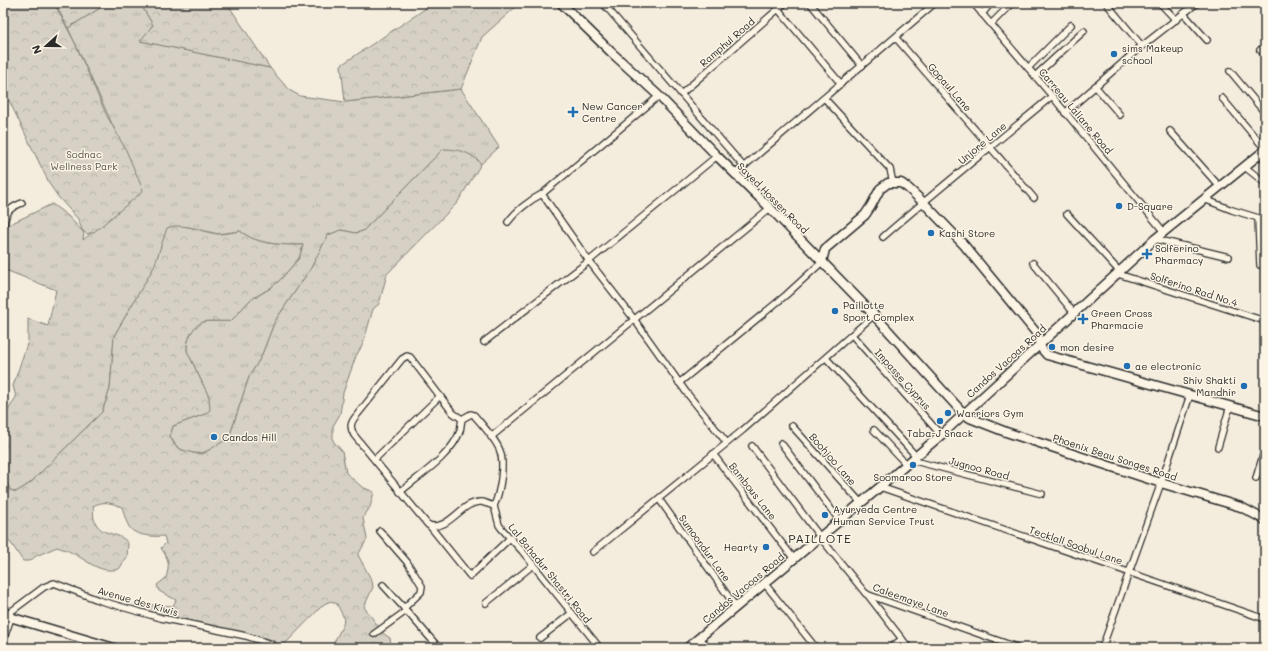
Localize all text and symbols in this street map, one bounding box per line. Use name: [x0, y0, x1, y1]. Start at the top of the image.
street label: Ramphul Road: [697, 14, 757, 70]
north arrow: [26, 26, 66, 66]
place label: sims Makeup school: [1122, 41, 1183, 67]
text: N: [28, 43, 45, 56]
marker: sims Makeup school: [1109, 49, 1119, 59]
street label: Gopaul Lane: [925, 60, 975, 114]
street label: Carreau Laliane Road: [1036, 65, 1116, 157]
place label: New Cancer Centre: [582, 99, 643, 125]
marker: New Cancer Centre: [567, 106, 579, 118]
street label: Unjore Lane: [955, 119, 1009, 167]
park label: Sodnac Wellness Park: [50, 147, 118, 173]
street label: Sayed Hossen Road: [734, 159, 812, 237]
place label: D-Square: [1127, 199, 1173, 213]
marker: D-Square: [1114, 201, 1124, 211]
place label: Kashi Store: [939, 226, 995, 240]
marker: Kashi Store: [926, 228, 936, 238]
place label: Solferino Pharmacy: [1155, 241, 1203, 267]
marker: Solferino Pharmacy: [1142, 249, 1152, 259]
street label: Solferino Rad No.4: [1148, 268, 1240, 310]
place label: Paillotte Sport Complex: [843, 298, 914, 324]
marker: Paillotte Sport Complex: [830, 306, 840, 316]
place label: Green Cross Pharmacie: [1091, 306, 1152, 332]
marker: Green Cross Pharmacie: [1078, 314, 1088, 324]
street label: Candos Vacoas Road: [963, 321, 1049, 401]
place label: mon desire: [1060, 340, 1114, 354]
marker: mon desire: [1047, 342, 1057, 352]
street label: Impasse Cyprus: [872, 345, 934, 413]
place label: ae electronic: [1135, 359, 1201, 373]
marker: ae electronic: [1122, 361, 1132, 371]
place label: Shiv Shakti Mandhir: [1183, 373, 1236, 399]
marker: Shiv Shakti Mandhir: [1239, 381, 1249, 391]
place label: Warriors Gym: [956, 406, 1024, 420]
marker: Warriors Gym: [943, 408, 953, 418]
marker: Taba-J Snack: [935, 416, 945, 426]
place label: Taba-J Snack: [907, 426, 973, 440]
place label: Candos Hill: [222, 430, 276, 444]
street label: Boohjoo Lane: [806, 430, 860, 488]
street label: Phoenix Beau Songes Road: [1051, 430, 1179, 484]
marker: Candos Hill: [209, 432, 219, 442]
street label: Jugnoo Road: [947, 453, 1011, 483]
street label: Bambous Lane: [726, 459, 780, 523]
marker: Soomaroo Store: [908, 460, 918, 470]
place label: Soomaroo Store: [874, 470, 952, 484]
place label: Ayuryeda Centre Human Service Trust: [833, 502, 934, 528]
marker: Ayuryeda Centre Human Service Trust: [820, 510, 830, 520]
street label: Sumoondur Lane: [676, 512, 734, 584]
street label: Lal Bahadur Shastri Road: [505, 520, 595, 626]
street label: Tecklall Soobul Lane: [1027, 522, 1125, 568]
district label: PAILLOTE: [788, 530, 852, 546]
place label: Hearty: [724, 540, 758, 554]
marker: Hearty: [761, 542, 771, 552]
street label: Candos Vacoas Road: [699, 550, 787, 626]
street label: Caleemaye Lane: [871, 580, 951, 620]
street label: Avenue des Kiwis: [96, 583, 180, 619]

